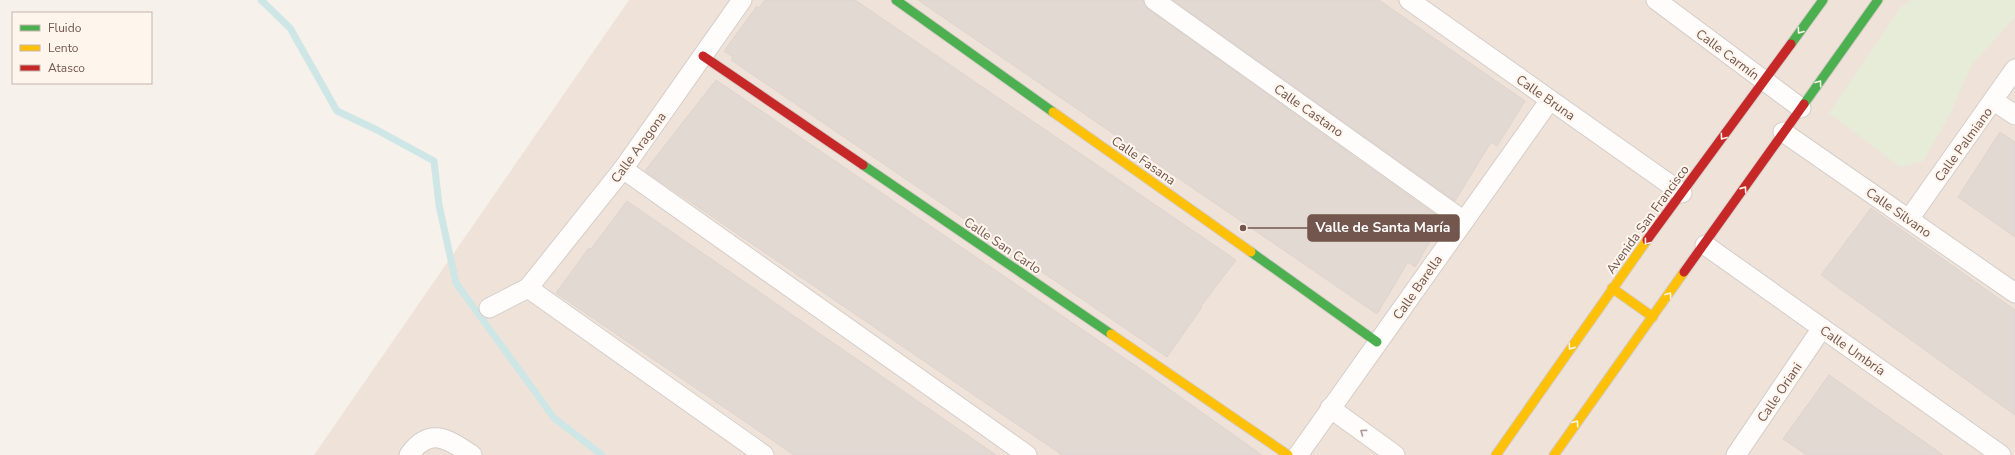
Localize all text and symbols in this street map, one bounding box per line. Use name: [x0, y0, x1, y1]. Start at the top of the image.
legend: [12, 12, 152, 84]
text: Fluido: [48, 20, 82, 36]
street label: Calle Carmín: [1692, 25, 1763, 85]
one-way arrow: [1798, 27, 1805, 34]
text: Lento: [48, 40, 79, 56]
text: Atasco: [48, 60, 85, 76]
street label: Calle Bruna: [1512, 71, 1579, 125]
street label: Calle Castano: [1270, 80, 1347, 141]
one-way arrow: [1814, 80, 1821, 87]
street label: Calle Palmiano: [1931, 104, 1997, 185]
street label: Calle Aragona: [607, 109, 671, 187]
street label: Calle Fasana: [1108, 132, 1179, 190]
one-way arrow: [1721, 132, 1728, 139]
street label: Avenida San Francisco: [1602, 161, 1694, 278]
street label: Calle Silvano: [1862, 184, 1935, 242]
one-way arrow: [1739, 186, 1747, 193]
street label: Calle San Carlo: [960, 213, 1045, 278]
callout: Valle de Santa María: [1308, 215, 1459, 241]
text: Valle de Santa María: [1315, 218, 1450, 237]
one-way arrow: [1644, 237, 1651, 244]
street label: Calle Barella: [1389, 252, 1447, 323]
one-way arrow: [1664, 292, 1671, 299]
street label: Calle Umbría: [1816, 322, 1889, 380]
one-way arrow: [1568, 343, 1576, 350]
street label: Calle Oriani: [1753, 359, 1806, 426]
one-way arrow: [1571, 421, 1578, 428]
one-way arrow: [1360, 429, 1367, 437]

